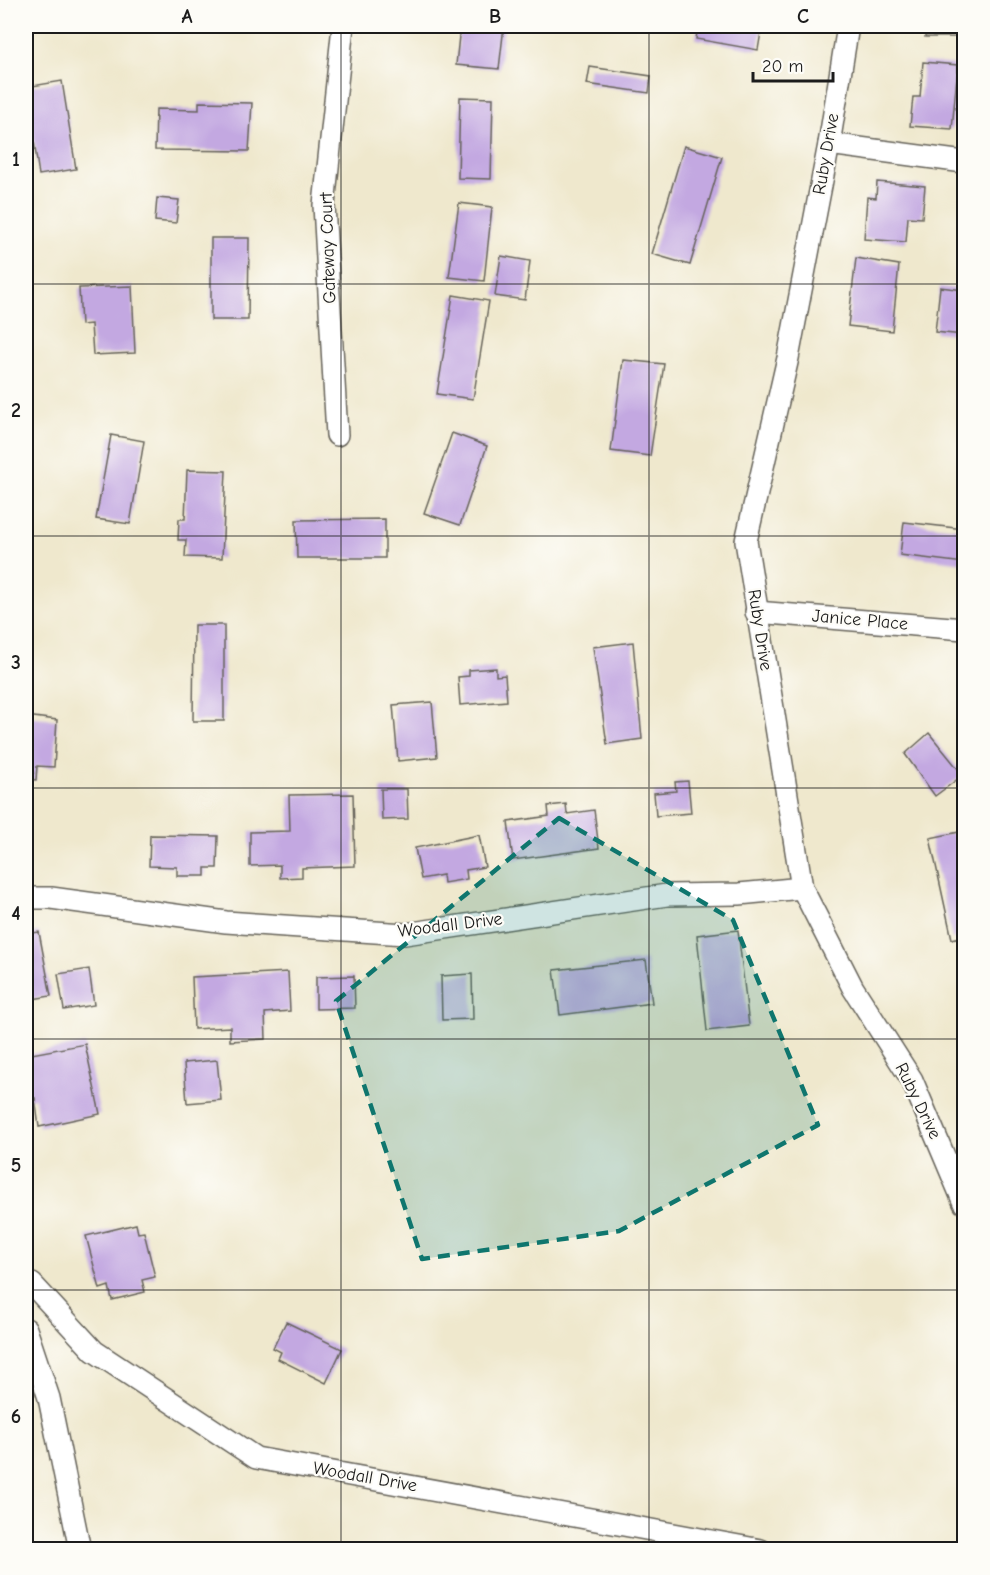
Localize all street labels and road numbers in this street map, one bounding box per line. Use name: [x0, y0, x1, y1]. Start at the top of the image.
street label: Ruby Drive: [809, 112, 843, 196]
street label: Gateway Court: [316, 191, 340, 304]
street label: Ruby Drive: [743, 588, 777, 672]
street label: Janice Place: [811, 605, 909, 635]
street label: Woodall Drive: [396, 908, 504, 942]
street label: Ruby Drive: [891, 1059, 945, 1143]
street label: Woodall Drive: [311, 1458, 419, 1496]

